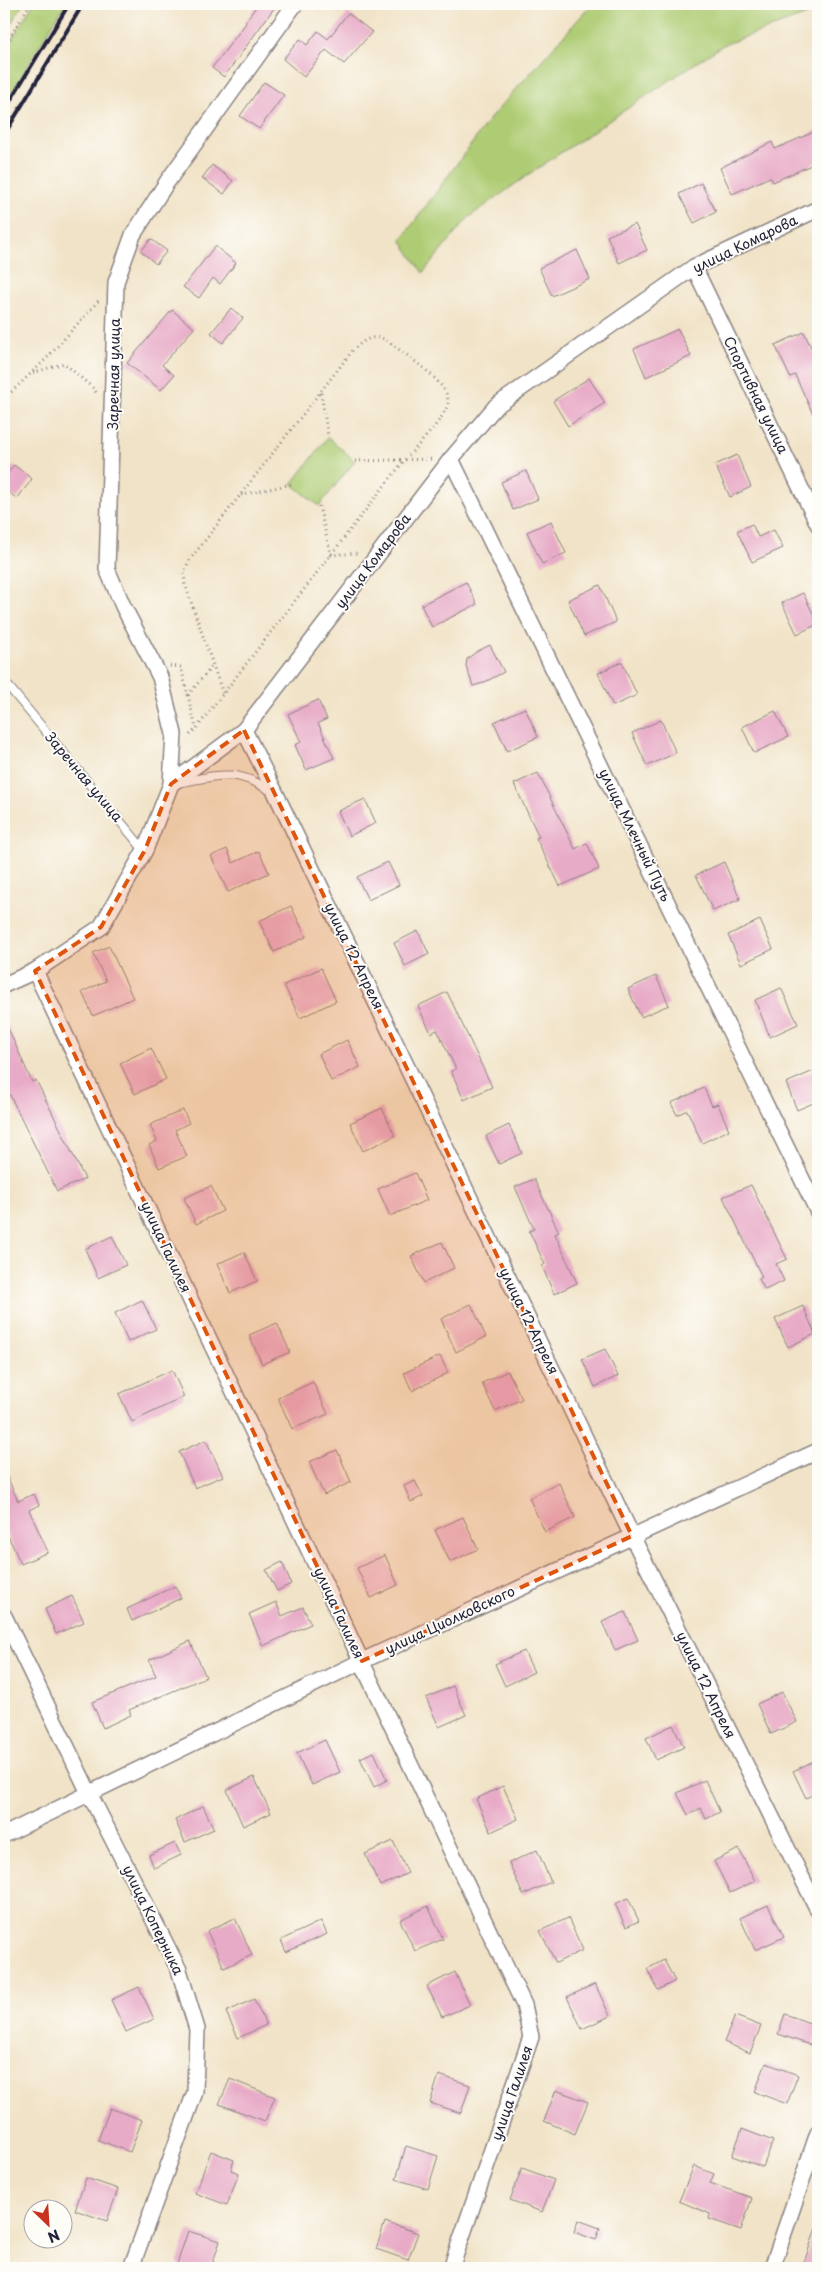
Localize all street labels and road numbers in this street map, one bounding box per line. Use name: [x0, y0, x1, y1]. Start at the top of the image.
street label: улица Комарова: [689, 209, 801, 278]
street label: Заречная улица: [102, 318, 125, 430]
street label: Спортивная улица: [719, 332, 794, 457]
street label: улица Комарова: [330, 508, 416, 613]
street label: Заречная улица: [40, 727, 128, 826]
street label: улица Млечный Путь: [594, 765, 677, 905]
street label: улица 12 Апреля: [319, 899, 389, 1013]
street label: улица Галилея: [136, 1198, 197, 1296]
street label: улица 12 Апреля: [494, 1264, 564, 1378]
street label: улица Галилея: [309, 1564, 370, 1662]
street label: улица Циолковского: [381, 1580, 518, 1659]
street label: улица 12 Апреля: [671, 1628, 741, 1742]
street label: улица Коперника: [118, 1861, 189, 1979]
street label: улица Галилея: [485, 2043, 538, 2143]

